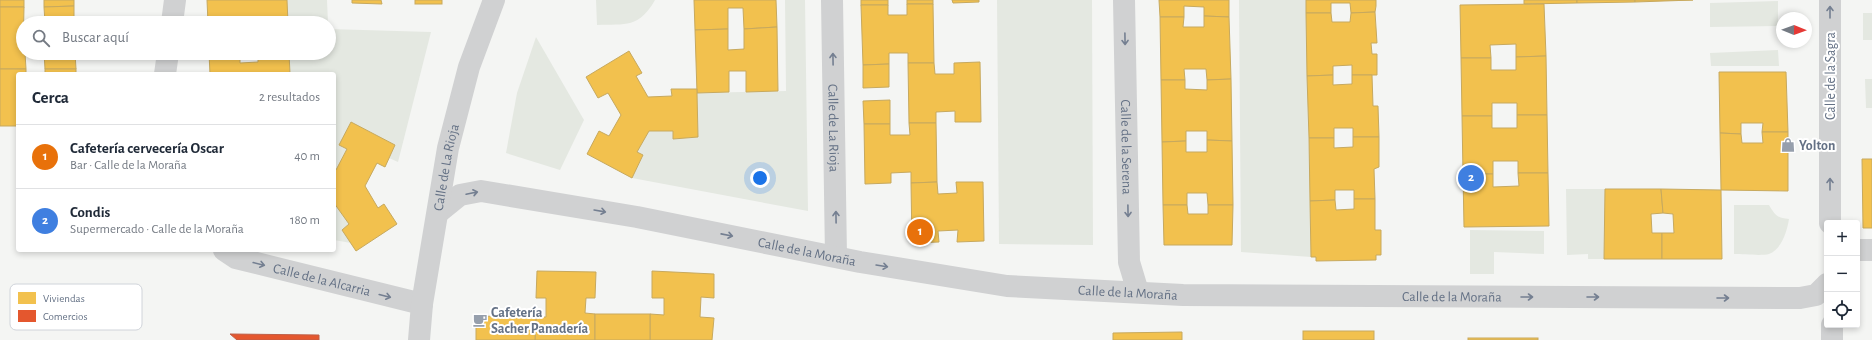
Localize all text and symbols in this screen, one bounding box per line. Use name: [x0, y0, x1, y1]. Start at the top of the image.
one-way arrow: [1826, 6, 1834, 19]
north arrow: [1776, 12, 1812, 48]
search box: [16, 16, 336, 60]
icon: search: [30, 27, 52, 49]
text: Buscar aquí: [62, 30, 129, 45]
street label: Calle de la Sagra: [1824, 31, 1838, 120]
one-way arrow: [1121, 32, 1129, 45]
one-way arrow: [829, 53, 837, 66]
street label: Calle de La Rioja: [825, 84, 841, 173]
text: Cerca: [32, 89, 69, 106]
text: 2 resultados: [259, 91, 320, 104]
street label: Calle de la Serena: [1118, 99, 1134, 195]
street label: Calle de La Rioja: [432, 122, 462, 212]
shop icon: Yolton: [1780, 137, 1796, 153]
place label: Yolton: [1799, 139, 1835, 153]
text: Cafetería cervecería Oscar: [70, 141, 224, 156]
text: 1: [43, 150, 47, 163]
text: 40 m: [294, 150, 320, 163]
text: Bar · Calle de la Moraña: [70, 159, 187, 172]
pin: 2: [1458, 163, 1484, 193]
your location: [750, 168, 770, 188]
one-way arrow: [1826, 178, 1834, 191]
one-way arrow: [465, 188, 478, 196]
one-way arrow: [1125, 204, 1132, 217]
text: Condis: [70, 205, 110, 220]
one-way arrow: [593, 207, 606, 215]
one-way arrow: [832, 211, 839, 224]
text: 2: [42, 214, 48, 227]
text: 180 m: [290, 214, 320, 227]
pin: 1: [907, 217, 933, 247]
map controls: [1824, 220, 1860, 328]
button: +: [1824, 220, 1860, 256]
text: Supermercado · Calle de la Moraña: [70, 223, 244, 236]
one-way arrow: [721, 231, 734, 239]
street label: Calle de la Moraña: [757, 236, 858, 269]
button: −: [1824, 256, 1860, 292]
one-way arrow: [253, 261, 266, 269]
street label: Calle de la Alcarria: [272, 261, 372, 299]
one-way arrow: [875, 262, 888, 270]
legend: [10, 284, 142, 330]
street label: Calle de la Moraña: [1078, 284, 1178, 303]
street label: Calle de la Moraña: [1402, 290, 1502, 305]
button: locate: [1824, 292, 1860, 328]
text: Viviendas: [43, 293, 85, 304]
one-way arrow: [379, 293, 392, 301]
one-way arrow: [1520, 293, 1533, 301]
one-way arrow: [1586, 293, 1599, 301]
one-way arrow: [1716, 294, 1729, 302]
place label: Cafetería Sacher Panadería: [491, 306, 589, 336]
text: Comercios: [43, 311, 88, 322]
cafe icon: Cafetería Sacher Panadería: [472, 312, 488, 328]

